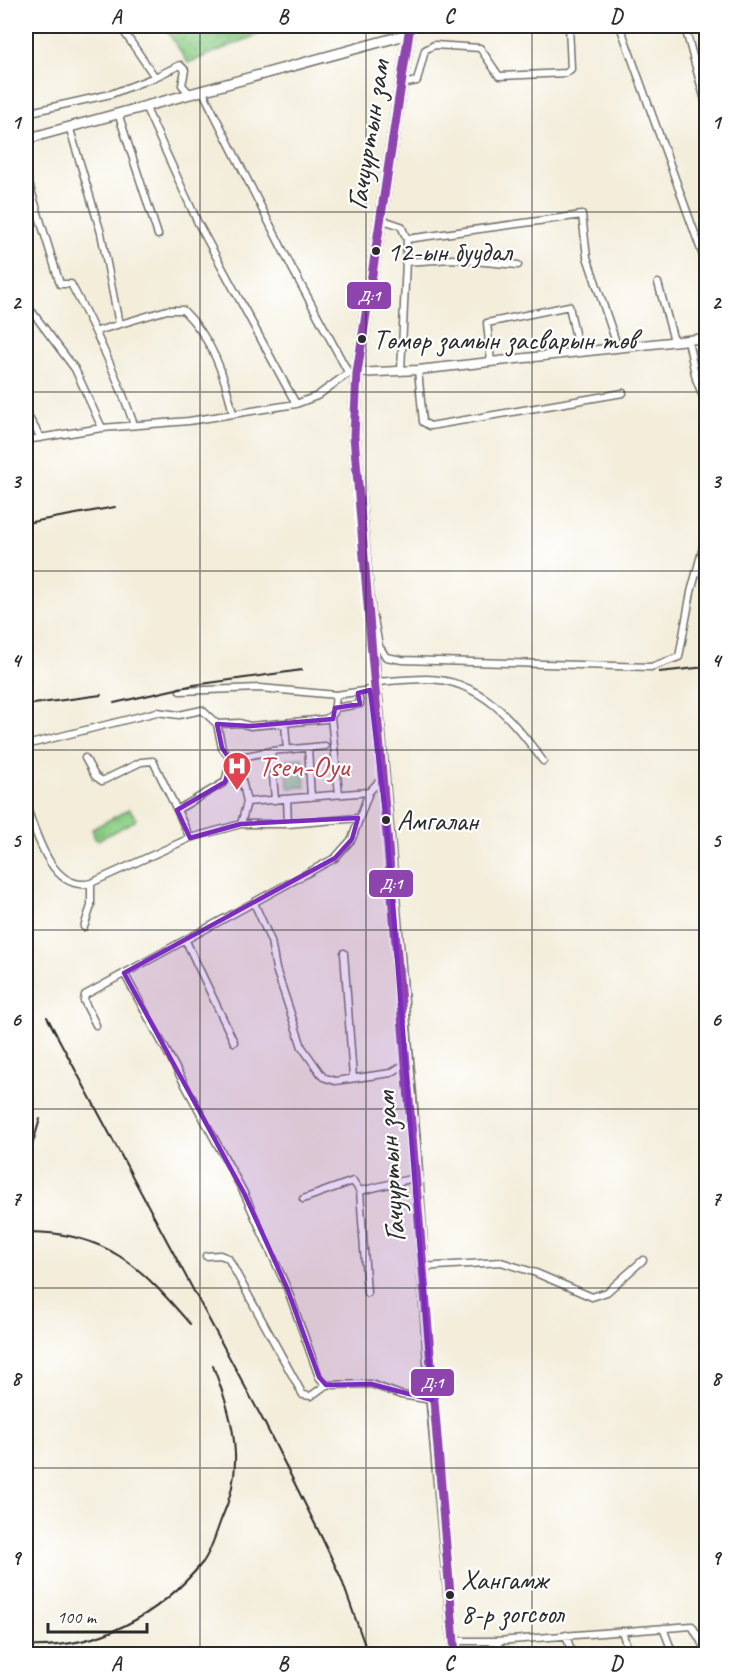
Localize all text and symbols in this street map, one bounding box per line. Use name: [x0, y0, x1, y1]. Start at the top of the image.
text: A: [111, 4, 123, 29]
text: B: [278, 4, 290, 29]
text: C: [444, 4, 456, 29]
text: D: [610, 4, 624, 29]
street label: Гачууртын зам: [337, 55, 399, 212]
text: 1: [12, 110, 23, 135]
text: 1: [712, 110, 723, 135]
place label: 12-ын буудал: [387, 234, 514, 269]
marker: 12-ын буудал: [370, 245, 382, 257]
line badge: Д:1: [346, 281, 392, 310]
text: Д:1: [358, 286, 382, 306]
text: 2: [12, 290, 23, 315]
text: 2: [712, 290, 723, 315]
place label: Төмөр замын засварын төв: [373, 322, 643, 357]
marker: Төмөр замын засварын төв: [356, 333, 368, 345]
text: 3: [12, 469, 23, 494]
text: 3: [712, 469, 723, 494]
text: 4: [12, 648, 24, 673]
text: 4: [712, 648, 724, 673]
place label: Tsen-Oyu: [258, 747, 351, 785]
hospital icon: Tsen-Oyu: [221, 750, 253, 792]
place label: Амгалан: [397, 803, 480, 838]
marker: Амгалан: [380, 814, 392, 826]
text: 5: [12, 828, 23, 853]
text: 5: [712, 828, 723, 853]
line badge: Д:1: [368, 869, 414, 898]
text: Д:1: [380, 874, 404, 894]
text: 6: [11, 1007, 22, 1032]
text: 6: [711, 1007, 722, 1032]
street label: Гачууртын зам: [366, 1088, 414, 1244]
text: 7: [12, 1186, 23, 1211]
text: 7: [712, 1186, 723, 1211]
text: 8: [12, 1366, 24, 1391]
text: 8: [712, 1366, 724, 1391]
line badge: Д:1: [410, 1368, 455, 1397]
text: Д:1: [421, 1373, 445, 1393]
text: 9: [12, 1545, 23, 1570]
text: 9: [712, 1545, 723, 1570]
place label: Хангамж 8-р зогсоол: [461, 1562, 565, 1631]
marker: Хангамж 8-р зогсоол: [444, 1589, 456, 1601]
scale bar: [48, 1596, 147, 1634]
text: 100 m: [57, 1606, 98, 1628]
text: A: [111, 1651, 123, 1676]
text: B: [278, 1651, 290, 1676]
text: C: [444, 1651, 456, 1676]
text: D: [610, 1651, 624, 1676]

